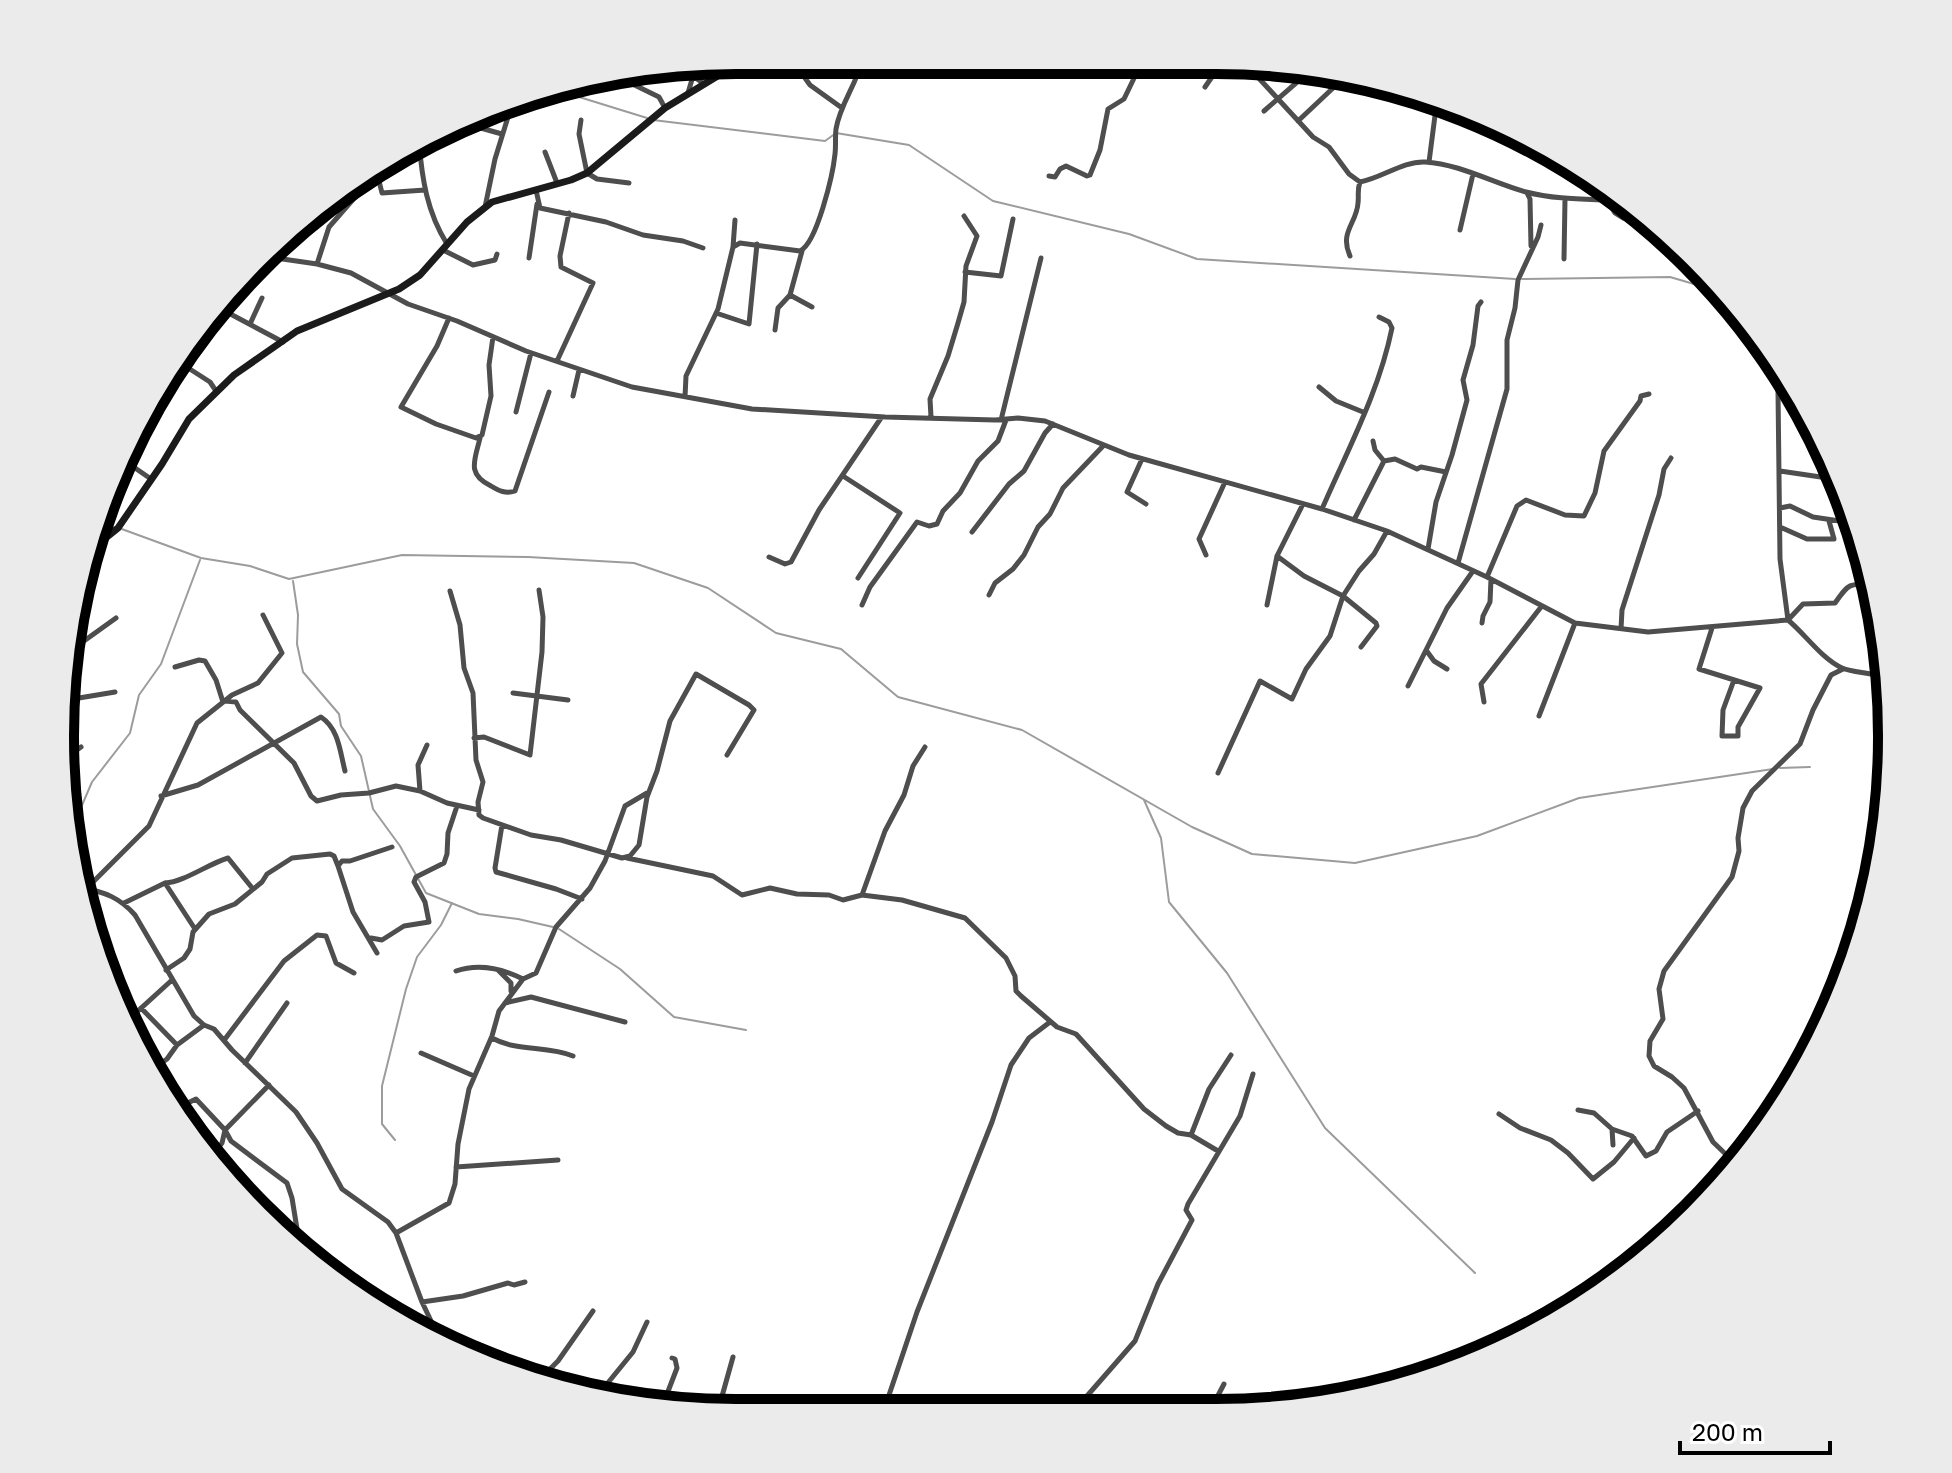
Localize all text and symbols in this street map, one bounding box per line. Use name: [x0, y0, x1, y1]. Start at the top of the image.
scale bar: [1680, 1405, 1830, 1455]
text: 200 m: [1692, 1417, 1763, 1446]

